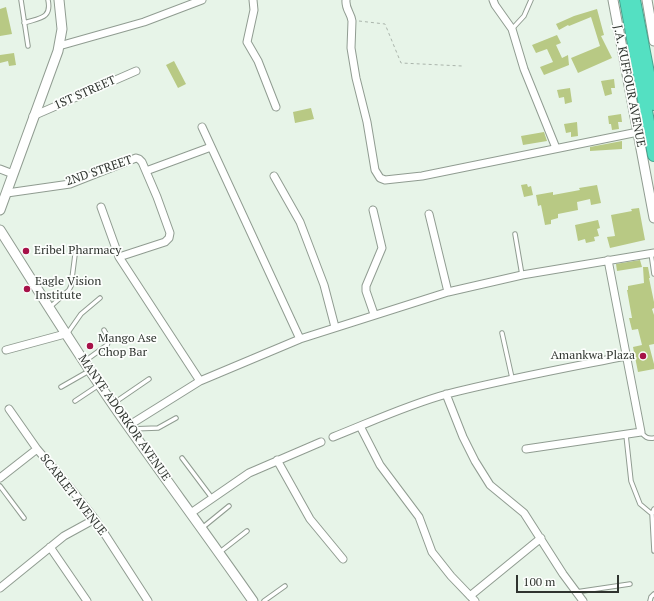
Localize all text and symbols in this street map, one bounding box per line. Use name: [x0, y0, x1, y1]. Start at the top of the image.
street label: J.A. KUFFOUR AVENUE: [610, 24, 648, 148]
street label: 1ST STREET: [52, 73, 118, 113]
street label: 2ND STREET: [64, 153, 134, 189]
place label: Eribel Pharmacy: [34, 244, 121, 258]
marker: Eribel Pharmacy: [21, 246, 31, 256]
place label: Eagle Vision Institute: [35, 275, 101, 303]
marker: Eagle Vision Institute: [22, 284, 32, 294]
place label: Mango Ase Chop Bar: [98, 332, 157, 360]
marker: Mango Ase Chop Bar: [85, 341, 95, 351]
place label: Amankwa Plaza: [551, 349, 635, 363]
marker: Amankwa Plaza: [638, 351, 648, 361]
street label: MANYE ADORKOR AVENUE: [75, 352, 173, 484]
street label: SCARLET AVENUE: [37, 451, 109, 539]
scale bar: [518, 567, 621, 593]
text: 100 m: [523, 574, 555, 589]

